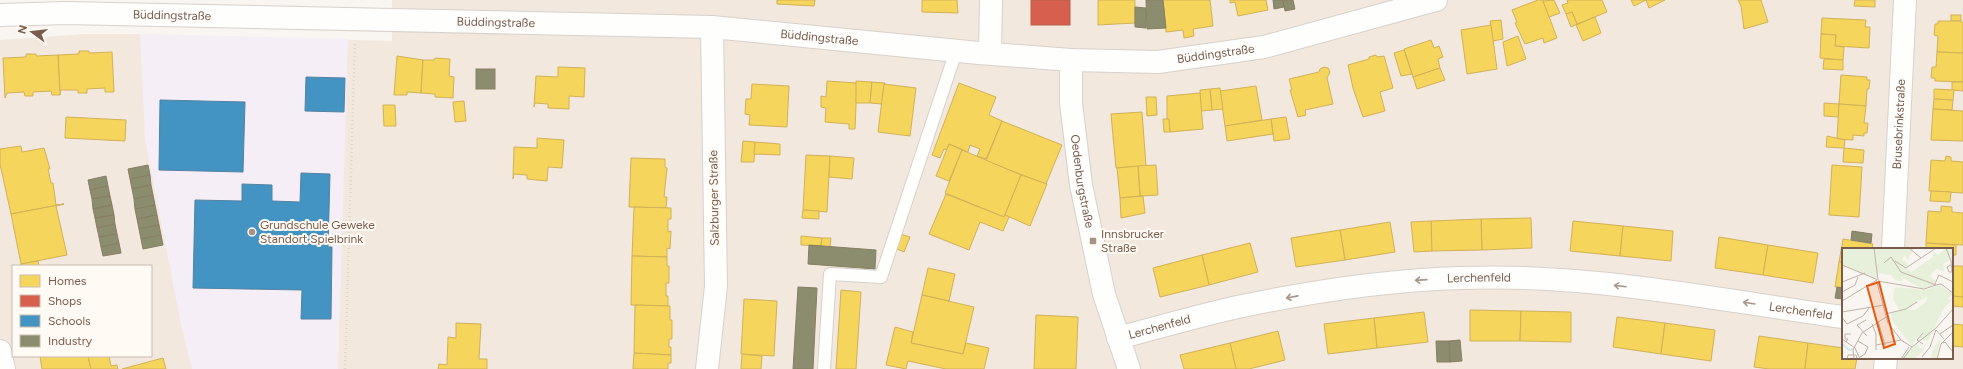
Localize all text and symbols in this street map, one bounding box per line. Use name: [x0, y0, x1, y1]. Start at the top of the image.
street label: Büddingstraße: [133, 7, 212, 23]
north arrow: [12, 12, 52, 52]
street label: Büddingstraße: [457, 14, 536, 30]
text: N: [15, 24, 30, 35]
street label: Büddingstraße: [780, 27, 859, 48]
street label: Büddingstraße: [1176, 41, 1256, 66]
street label: Brusebrinkstraße: [1890, 78, 1908, 170]
street label: Oedenburgstraße: [1068, 134, 1097, 230]
street label: Salzburger Straße: [706, 150, 722, 246]
place label: Grundschule Geweke Standort Spielbrink: [260, 218, 375, 246]
marker: Grundschule Geweke Standort Spielbrink: [247, 227, 257, 237]
place label: Innsbrucker Straße: [1101, 227, 1164, 255]
marker: Innsbrucker Straße: [1088, 236, 1098, 246]
inset map: [1842, 248, 1953, 359]
legend: [12, 265, 152, 357]
street label: Lerchenfeld: [1447, 270, 1511, 286]
text: Homes: [48, 274, 87, 288]
one-way arrow: [1415, 277, 1428, 284]
one-way arrow: [1614, 282, 1627, 290]
one-way arrow: [1286, 293, 1299, 301]
text: Shops: [48, 294, 82, 308]
one-way arrow: [1743, 299, 1756, 307]
street label: Lerchenfeld: [1768, 299, 1833, 322]
street label: Lerchenfeld: [1127, 312, 1192, 342]
text: Schools: [48, 314, 91, 328]
text: Industry: [48, 334, 93, 348]

